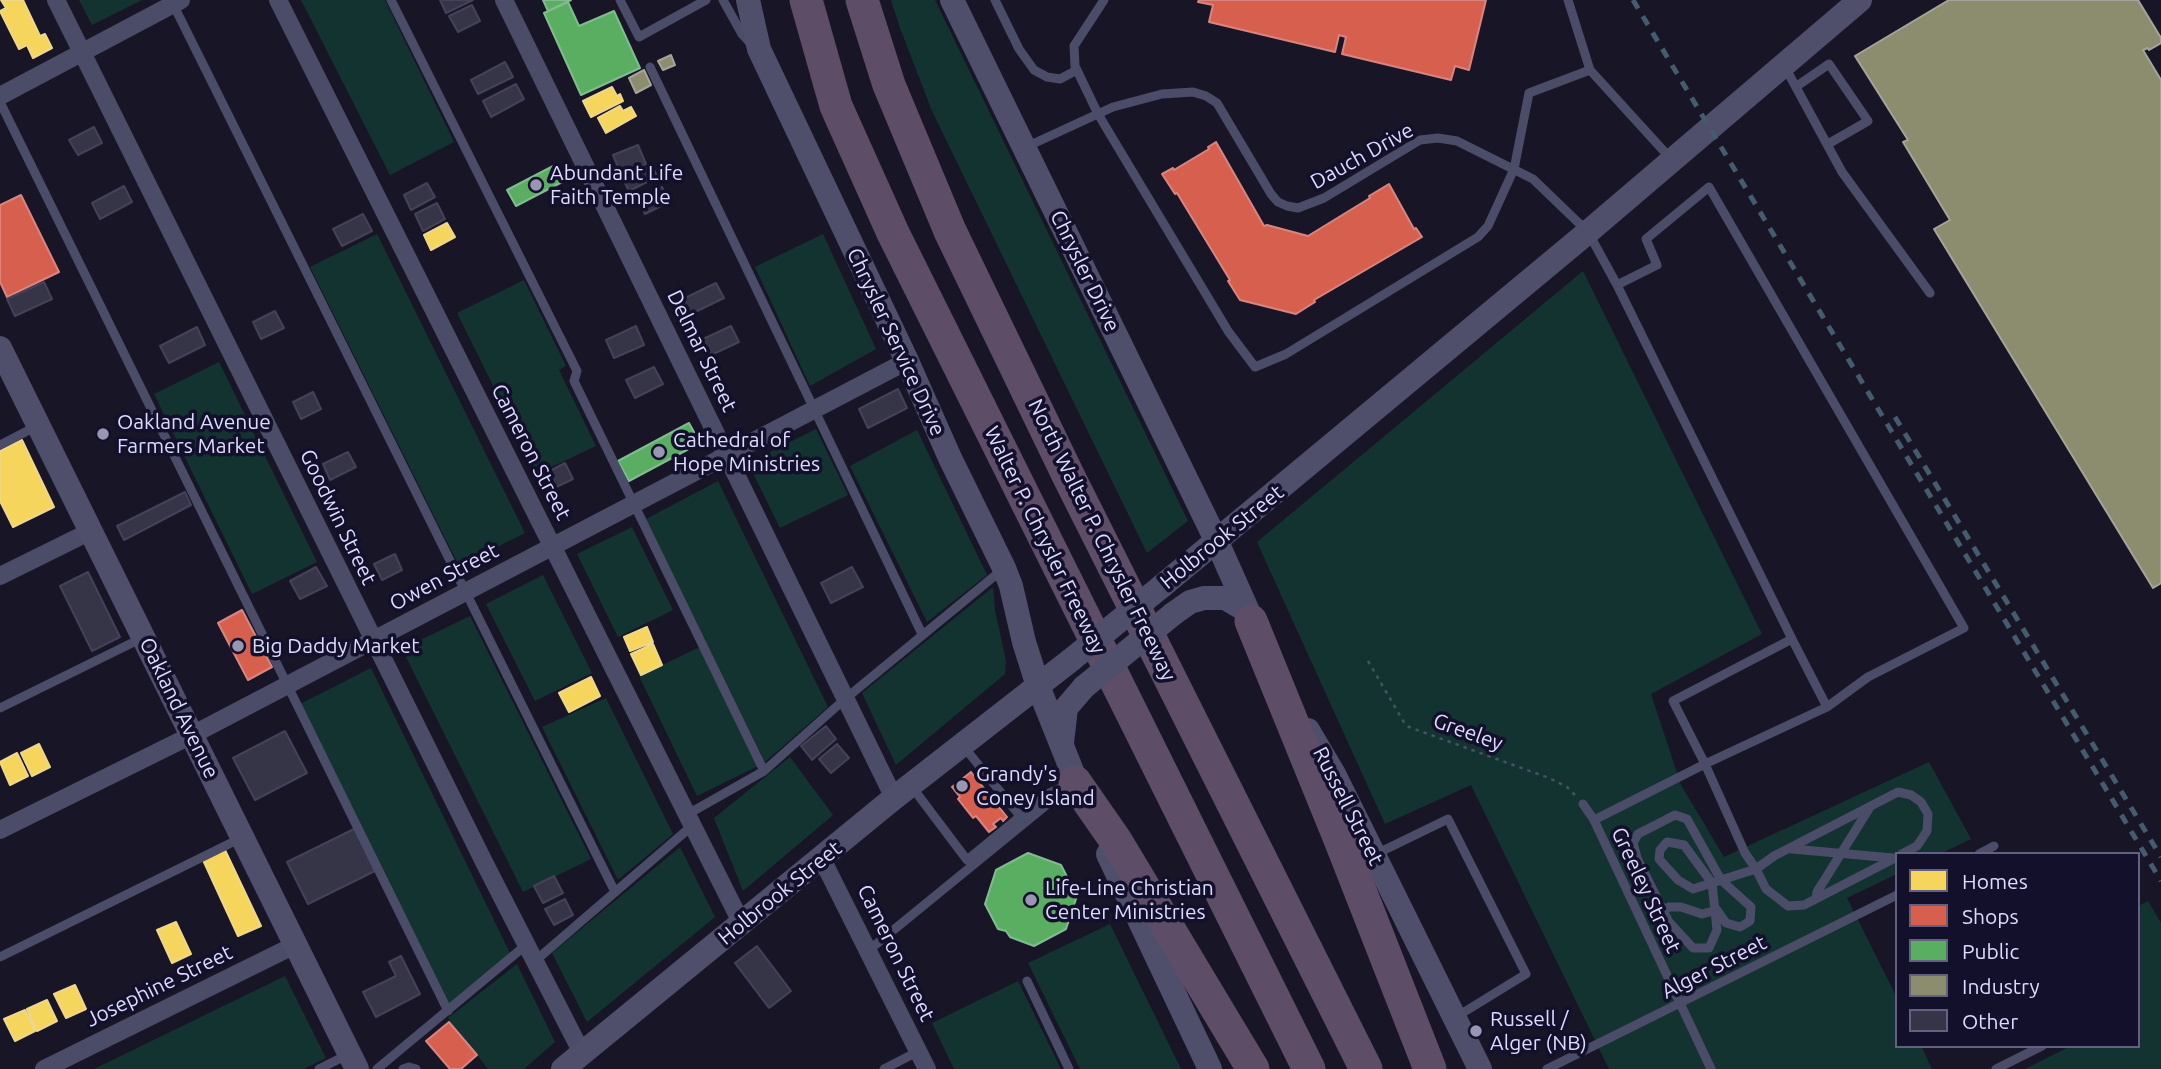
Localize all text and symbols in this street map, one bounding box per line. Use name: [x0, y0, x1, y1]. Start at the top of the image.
street label: Dauch Drive: [1306, 117, 1418, 195]
place label: Abundant Life Faith Temple: [550, 160, 683, 210]
marker: Abundant Life Faith Temple: [528, 177, 544, 193]
street label: Chrysler Drive: [1045, 206, 1125, 336]
street label: Chrysler Service Drive: [841, 244, 951, 440]
street label: Delmar Street: [662, 286, 742, 416]
street label: Cameron Street: [486, 380, 576, 524]
street label: North Walter P. Chrysler Freeway: [1023, 395, 1181, 685]
place label: Oakland Avenue Farmers Market: [117, 409, 271, 459]
street label: Walter P. Chrysler Freeway: [979, 422, 1111, 658]
marker: Oakland Avenue Farmers Market: [95, 426, 111, 442]
place label: Cathedral of Hope Ministries: [673, 427, 820, 477]
marker: Cathedral of Hope Ministries: [651, 444, 667, 460]
street label: Goodwin Street: [294, 445, 382, 589]
street label: Holbrook Street: [1155, 480, 1289, 594]
street label: Owen Street: [385, 538, 503, 616]
street label: Oakland Avenue: [134, 633, 224, 783]
place label: Big Daddy Market: [252, 633, 420, 659]
marker: Big Daddy Market: [230, 638, 246, 654]
street label: Greeley: [1430, 708, 1506, 756]
street label: Russell Street: [1307, 743, 1389, 869]
place label: Grandy's Coney Island: [976, 761, 1095, 811]
marker: Grandy's Coney Island: [954, 778, 970, 794]
street label: Greeley Street: [1606, 823, 1686, 957]
street label: Holbrook Street: [713, 836, 847, 950]
legend: [1895, 852, 2140, 1048]
text: Homes: [1962, 869, 2028, 893]
place label: Life-Line Christian Center Ministries: [1045, 875, 1214, 925]
street label: Cameron Street: [852, 880, 940, 1026]
marker: Life-Line Christian Center Ministries: [1023, 892, 1039, 908]
text: Shops: [1962, 904, 2019, 928]
street label: Alger Street: [1657, 930, 1771, 1004]
text: Public: [1962, 939, 2019, 963]
street label: Josephine Street: [82, 940, 236, 1032]
text: Industry: [1962, 974, 2040, 998]
place label: Russell / Alger (NB): [1490, 1006, 1587, 1056]
text: Other: [1962, 1009, 2018, 1033]
marker: Russell / Alger (NB): [1468, 1023, 1484, 1039]

